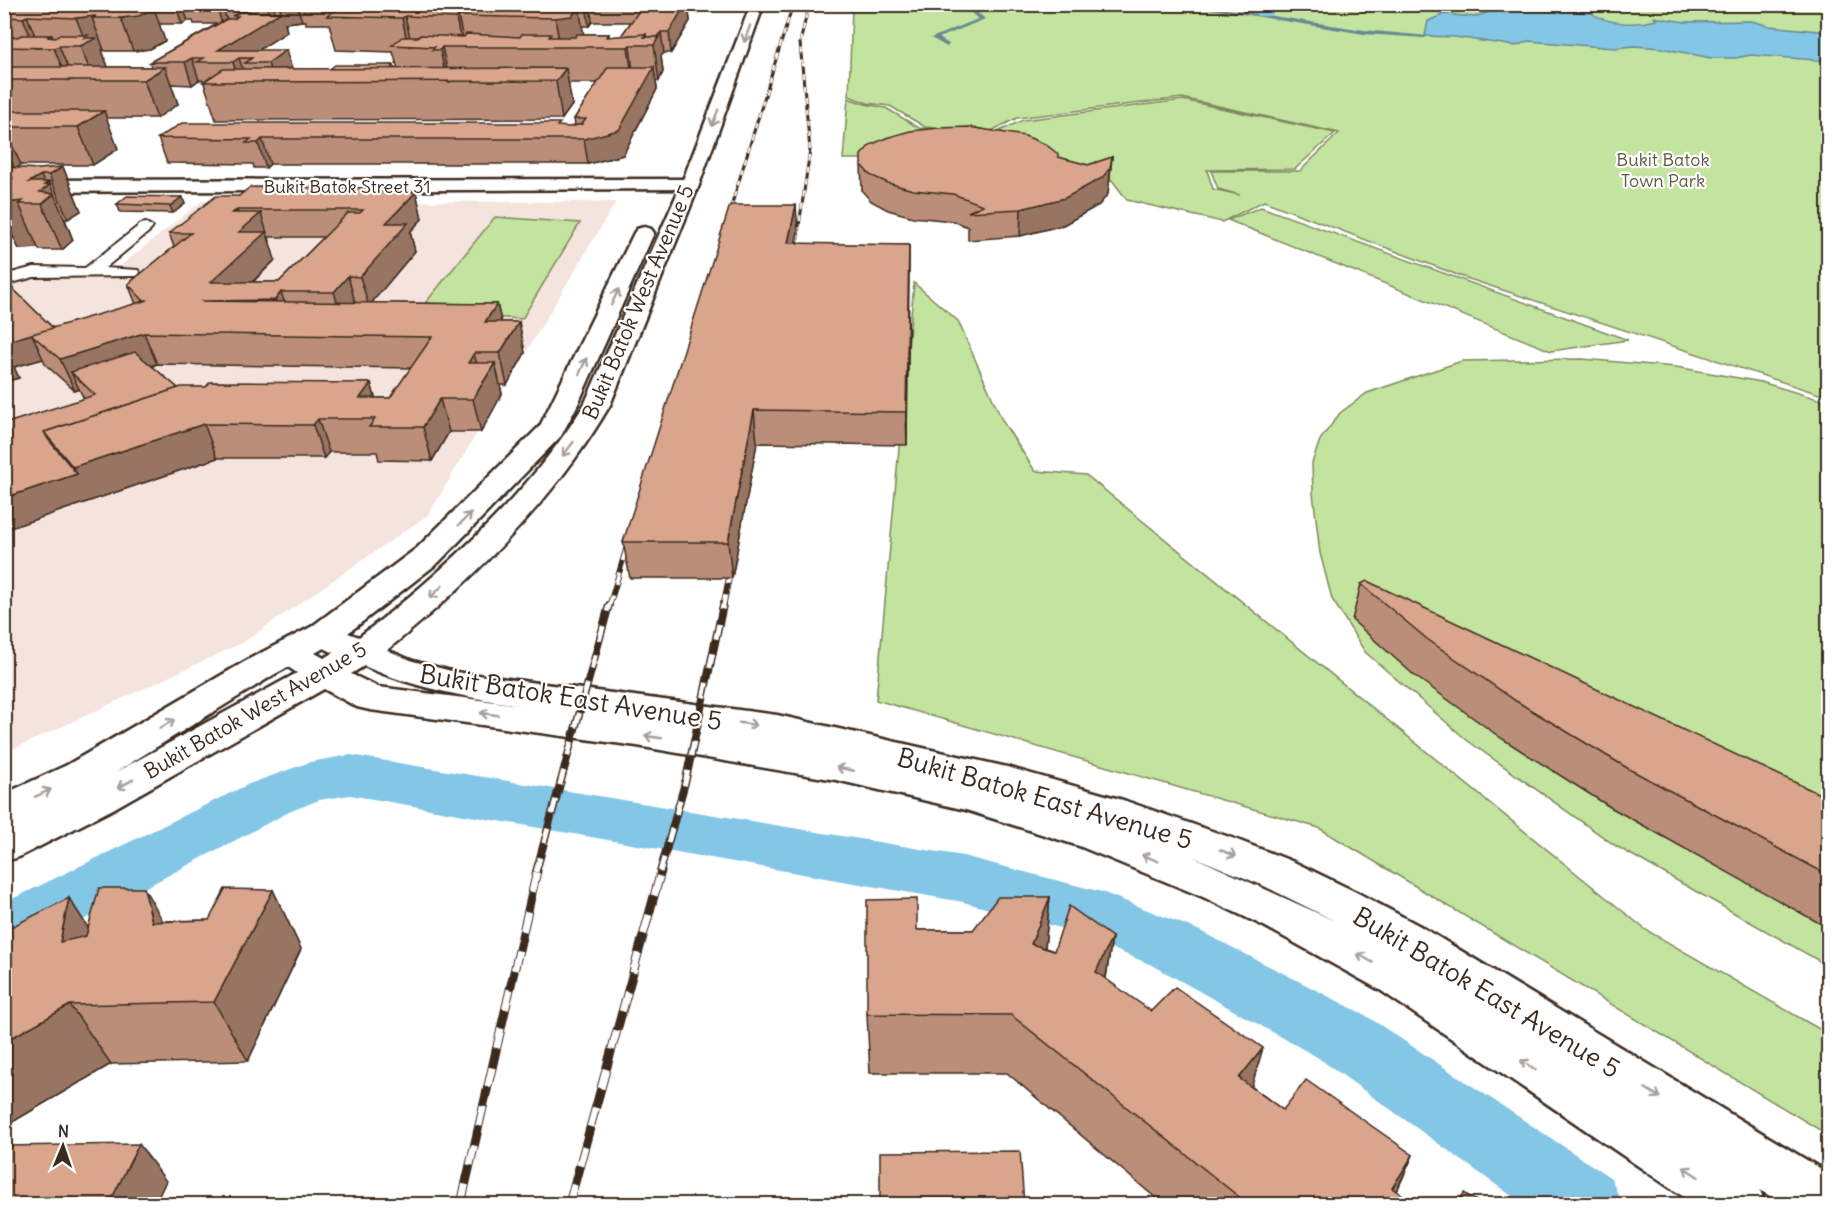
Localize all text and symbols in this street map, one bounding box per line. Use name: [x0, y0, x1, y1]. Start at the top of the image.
one-way arrow: [741, 24, 752, 43]
one-way arrow: [708, 108, 719, 127]
park label: Bukit Batok Town Park: [1616, 148, 1710, 192]
street label: Bukit Batok Street 31: [263, 175, 431, 198]
street label: Bukit Batok West Avenue 5: [576, 180, 700, 424]
one-way arrow: [610, 289, 622, 307]
one-way arrow: [578, 357, 589, 376]
one-way arrow: [562, 441, 575, 457]
one-way arrow: [458, 511, 473, 526]
one-way arrow: [429, 584, 443, 599]
street label: Bukit Batok West Avenue 5: [139, 635, 371, 785]
street label: Bukit Batok East Avenue 5: [417, 657, 725, 737]
one-way arrow: [480, 709, 500, 720]
one-way arrow: [158, 717, 175, 729]
one-way arrow: [738, 719, 757, 730]
one-way arrow: [643, 732, 663, 743]
street label: Bukit Batok East Avenue 5: [893, 740, 1197, 856]
one-way arrow: [836, 763, 855, 774]
one-way arrow: [117, 778, 134, 790]
one-way arrow: [33, 787, 51, 798]
one-way arrow: [1218, 848, 1236, 859]
one-way arrow: [1142, 852, 1160, 863]
street label: Bukit Batok East Avenue 5: [1347, 899, 1627, 1085]
one-way arrow: [1357, 952, 1374, 964]
one-way arrow: [1520, 1058, 1537, 1070]
one-way arrow: [1644, 1087, 1661, 1099]
north arrow: [33, 1116, 93, 1176]
text: N: [58, 1121, 69, 1141]
one-way arrow: [1683, 1166, 1699, 1178]

